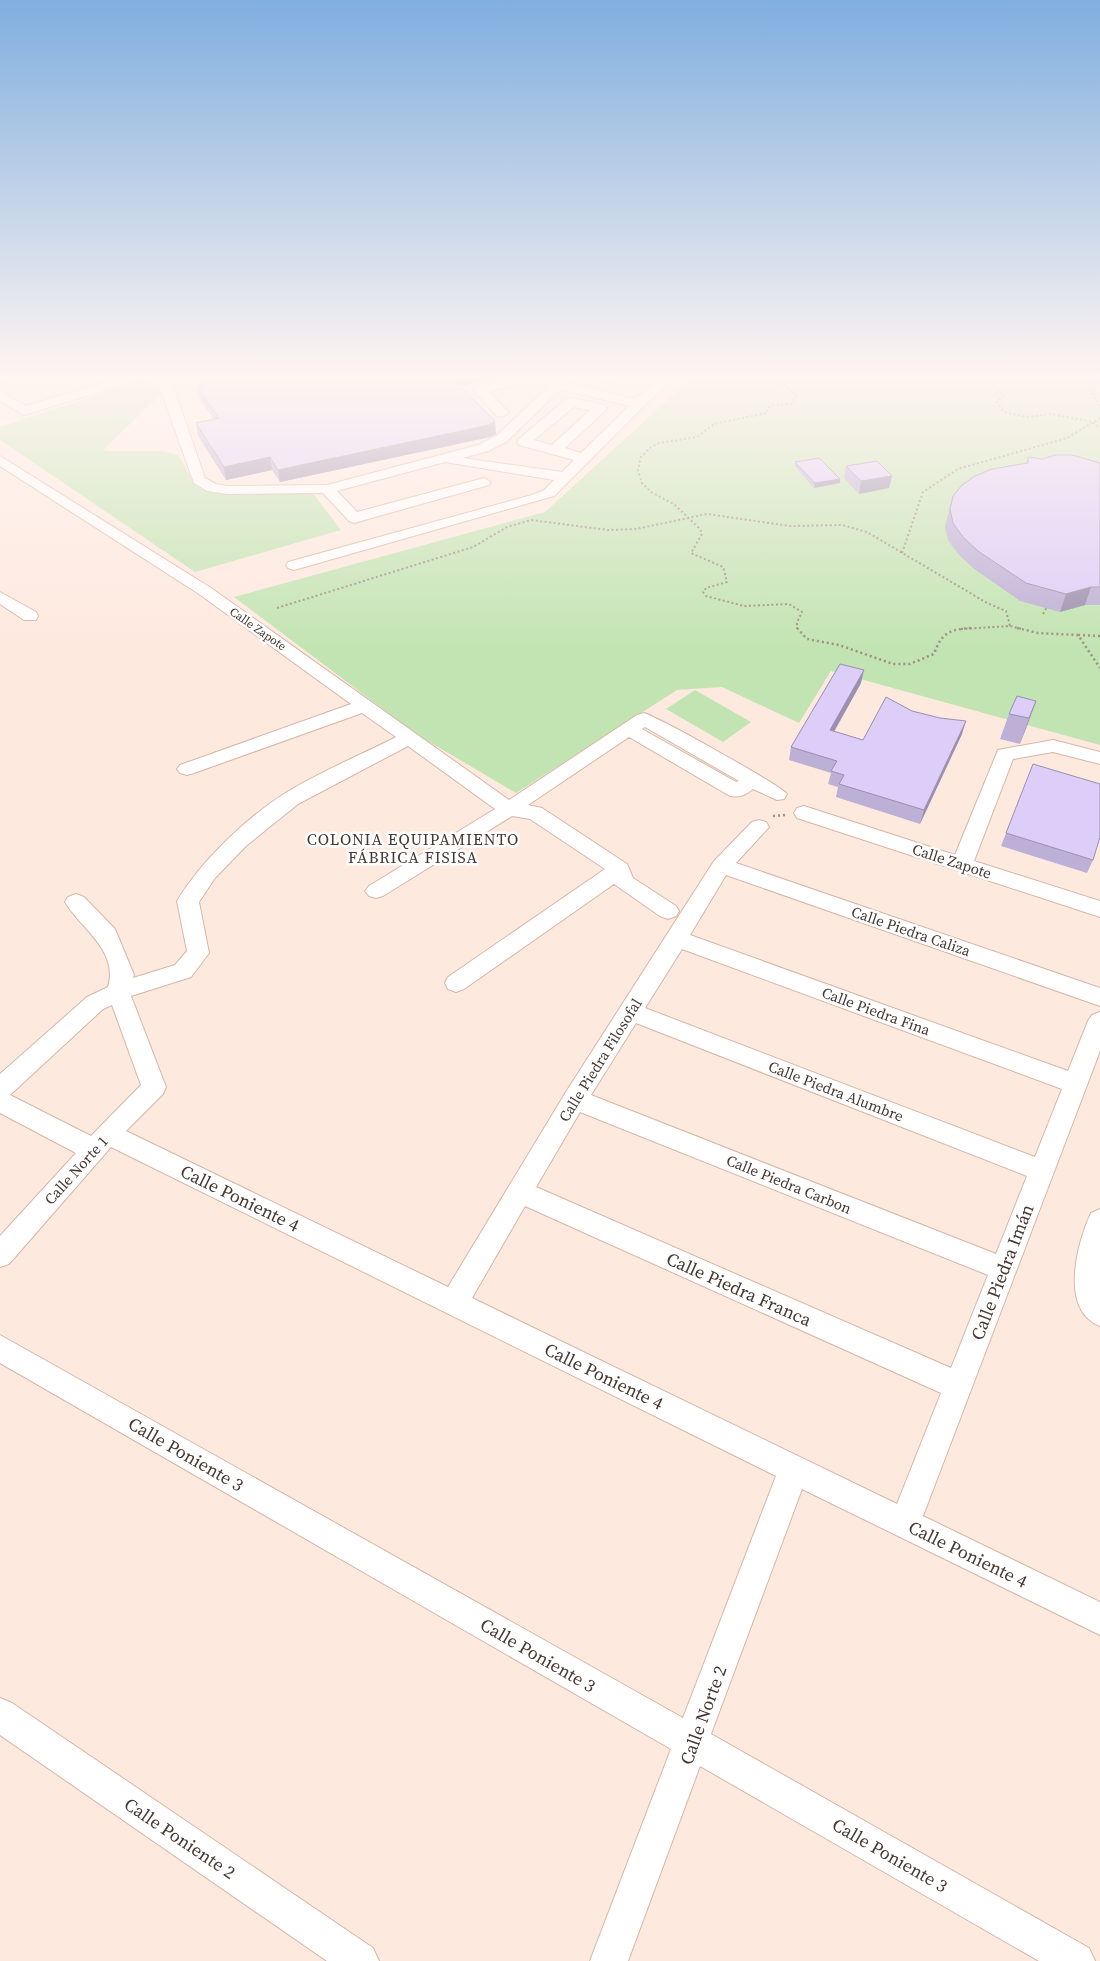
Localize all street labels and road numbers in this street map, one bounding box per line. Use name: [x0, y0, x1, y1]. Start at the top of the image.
street label: Calle Zapote: [226, 604, 290, 654]
street label: Calle Zapote: [910, 838, 995, 884]
street label: Calle Piedra Caliza: [849, 901, 974, 961]
street label: Calle Piedra Fina: [819, 982, 933, 1040]
street label: Calle Piedra Filosofal: [553, 994, 647, 1126]
street label: Calle Piedra Alumbre: [765, 1056, 907, 1127]
street label: Calle Norte 1: [39, 1131, 113, 1209]
street label: Calle Piedra Carbon: [723, 1149, 855, 1219]
street label: Calle Poniente 4: [176, 1158, 304, 1238]
street label: Calle Piedra Imán: [965, 1200, 1039, 1344]
street label: Calle Piedra Franca: [663, 1246, 816, 1333]
street label: Calle Poniente 4: [540, 1336, 668, 1416]
street label: Calle Poniente 3: [124, 1411, 248, 1497]
street label: Calle Poniente 4: [904, 1514, 1032, 1594]
street label: Calle Poniente 3: [476, 1612, 600, 1698]
street label: Calle Norte 2: [674, 1662, 732, 1768]
street label: Calle Poniente 2: [119, 1791, 241, 1885]
street label: Calle Poniente 3: [828, 1812, 952, 1898]

